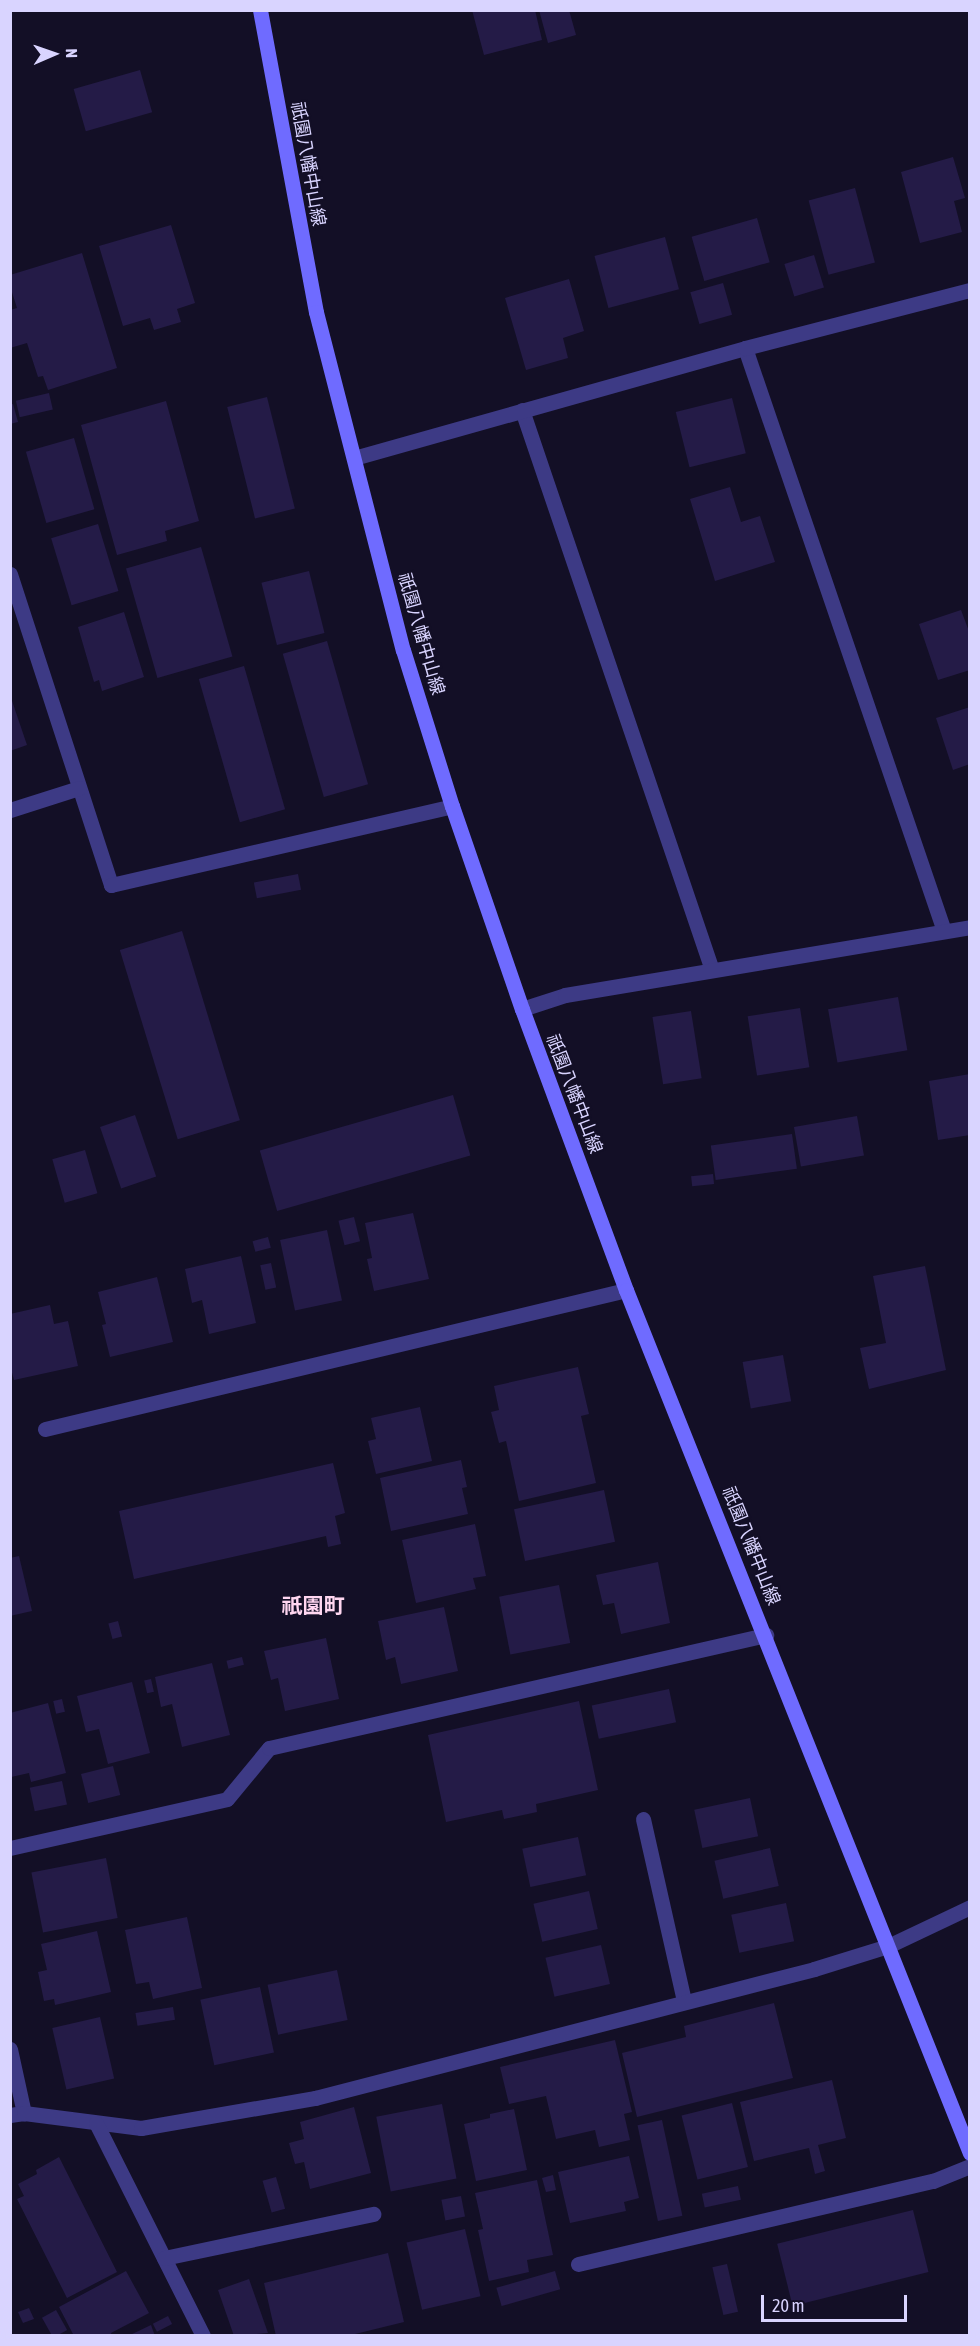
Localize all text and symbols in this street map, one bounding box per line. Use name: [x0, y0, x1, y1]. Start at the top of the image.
north arrow: [24, 24, 84, 84]
text: N: [63, 48, 81, 58]
street label: 祇園八幡中山線: [286, 100, 330, 228]
street label: 祇園八幡中山線: [393, 570, 449, 698]
street label: 祇園八幡中山線: [541, 1031, 607, 1157]
street label: 祇園八幡中山線: [717, 1484, 785, 1608]
district label: 祇園町: [282, 1592, 344, 1618]
scale bar: [764, 2283, 910, 2321]
text: 20 m: [772, 2295, 804, 2316]

